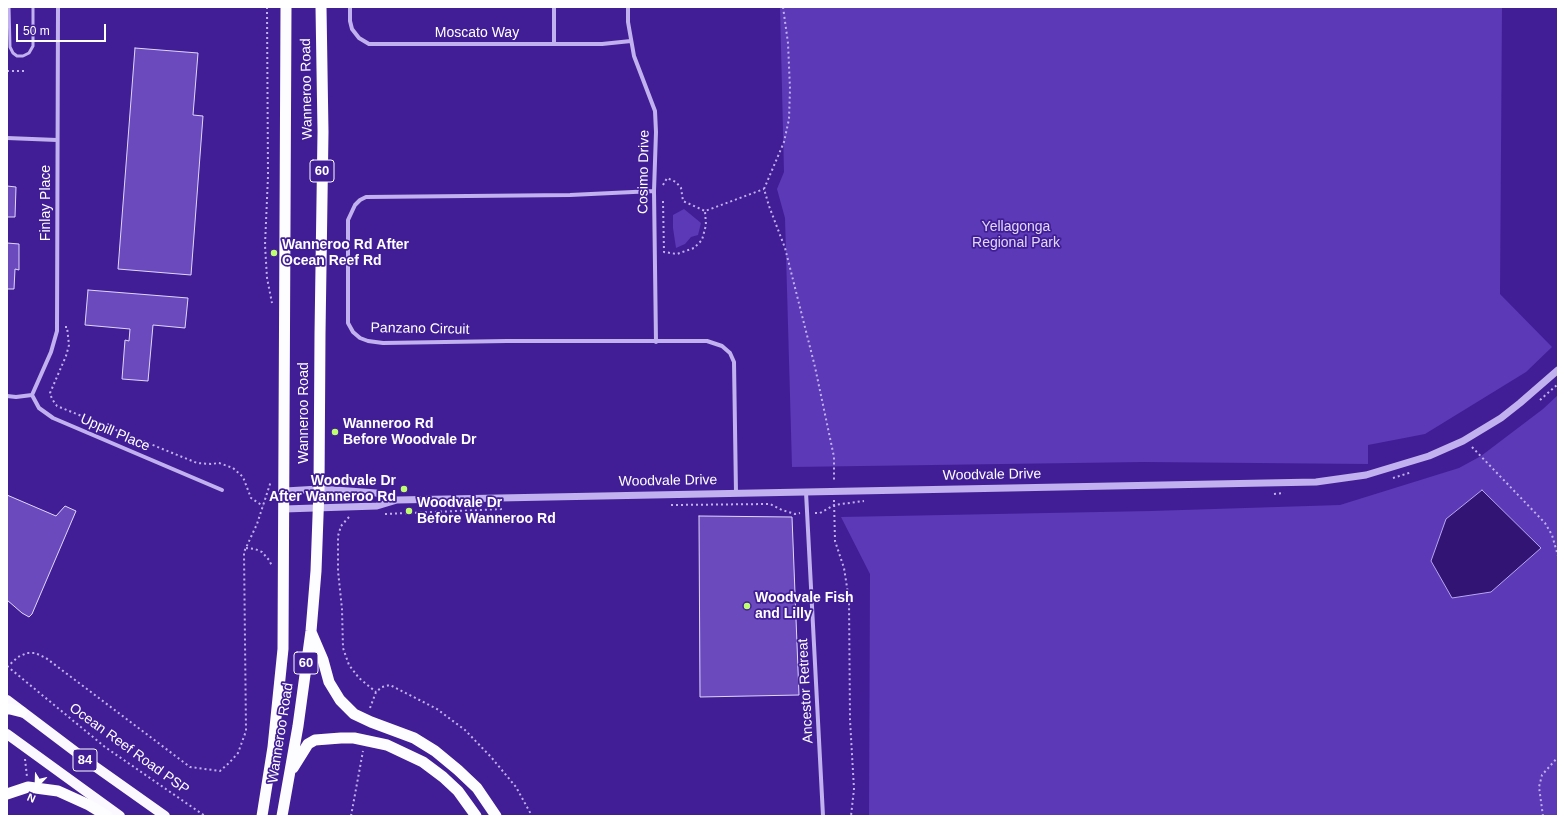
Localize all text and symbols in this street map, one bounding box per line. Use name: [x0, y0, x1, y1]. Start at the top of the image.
scale bar: [18, 16, 108, 42]
text: 50 m: [23, 24, 50, 38]
street label: Moscato Way: [435, 25, 519, 41]
street label: Wanneroo Road: [298, 38, 316, 140]
street label: Cosimo Drive: [635, 130, 653, 214]
road number: 60: [310, 160, 334, 182]
street label: Finlay Place: [38, 165, 54, 241]
park label: Yellagonga Regional Park: [972, 219, 1060, 252]
place label: Wanneroo Rd After Ocean Reef Rd: [282, 237, 409, 270]
marker: Wanneroo Rd After Ocean Reef Rd: [269, 248, 279, 258]
street label: Panzano Circuit: [370, 320, 470, 338]
street label: Wanneroo Road: [296, 362, 312, 464]
street label: Uppill Place: [78, 411, 152, 455]
place label: Wanneroo Rd Before Woodvale Dr: [343, 416, 477, 448]
marker: Wanneroo Rd Before Woodvale Dr: [330, 427, 340, 437]
street label: Woodvale Drive: [943, 466, 1041, 484]
street label: Woodvale Drive: [619, 472, 717, 490]
place label: Woodvale Dr After Wanneroo Rd: [269, 473, 396, 506]
marker: Woodvale Dr After Wanneroo Rd: [399, 484, 409, 494]
place label: Woodvale Dr Before Wanneroo Rd: [417, 495, 556, 528]
marker: Woodvale Dr Before Wanneroo Rd: [404, 506, 414, 516]
place label: Woodvale Fish and Lilly: [755, 590, 854, 622]
marker: Woodvale Fish and Lilly: [742, 601, 752, 611]
street label: Ancestor Retreat: [795, 638, 817, 744]
road number: 60: [294, 652, 318, 674]
street label: Wanneroo Road: [265, 682, 297, 784]
street label: Ocean Reef Road PSP: [66, 700, 192, 798]
road number: 84: [73, 749, 97, 771]
north arrow: [16, 767, 56, 807]
text: N: [25, 791, 37, 805]

